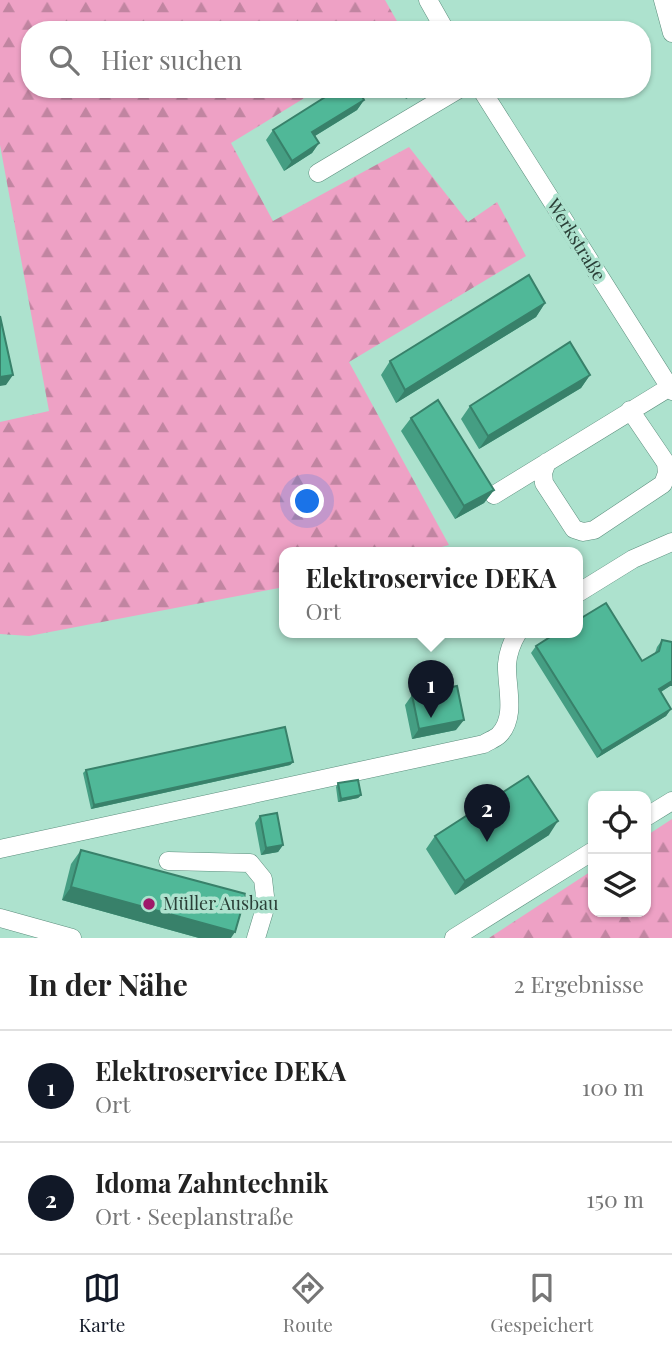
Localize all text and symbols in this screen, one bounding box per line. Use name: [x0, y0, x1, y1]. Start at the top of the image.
search box: [21, 21, 651, 98]
icon: search: [45, 41, 83, 79]
text: Hier suchen: [101, 42, 242, 77]
street label: Werkstraße: [542, 193, 612, 285]
your location: [290, 484, 324, 518]
popup: [279, 547, 583, 638]
text: Elektroservice DEKA: [305, 560, 557, 595]
text: Ort: [305, 595, 341, 626]
pin: 1: [408, 660, 454, 718]
pin: 2: [464, 784, 510, 842]
map controls: [588, 791, 651, 917]
button: locate: [588, 791, 651, 854]
button: layers: [588, 854, 651, 917]
place label: Müller Ausbau: [163, 891, 279, 915]
marker: Müller Ausbau: [141, 896, 157, 912]
text: In der Nähe: [28, 964, 188, 1004]
text: 2 Ergebnisse: [514, 968, 644, 999]
text: Elektroservice DEKA: [95, 1053, 346, 1088]
text: 1: [47, 1071, 55, 1102]
text: 100 m: [582, 1071, 644, 1102]
text: Ort: [95, 1088, 130, 1119]
text: Idoma Zahntechnik: [95, 1165, 329, 1200]
text: 2: [45, 1183, 57, 1214]
text: 150 m: [586, 1183, 644, 1214]
text: Ort · Seeplanstraße: [95, 1200, 294, 1231]
tab: Karte: [79, 1269, 125, 1337]
tab: Route: [283, 1269, 333, 1337]
tab: Gespeichert: [490, 1269, 593, 1337]

